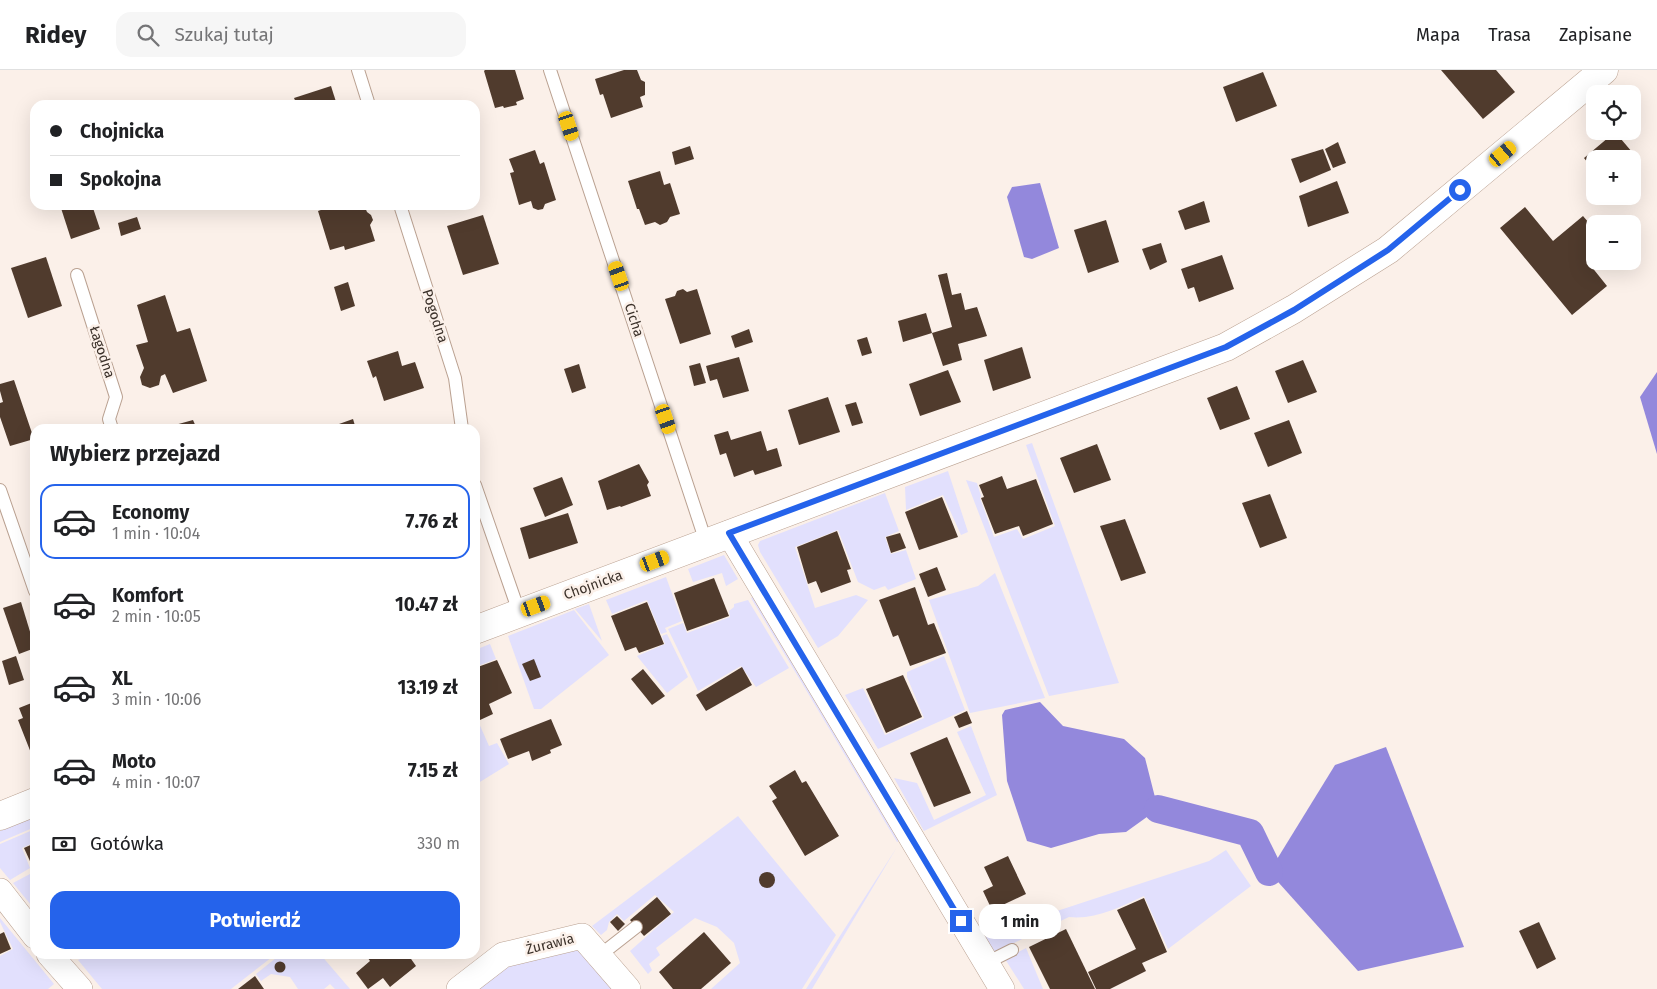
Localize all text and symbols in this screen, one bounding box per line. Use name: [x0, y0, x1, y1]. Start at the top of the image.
search box: [116, 12, 466, 57]
text: Ridey: [25, 21, 86, 49]
icon: search: [134, 21, 162, 49]
text: Szukaj tutaj: [174, 23, 274, 46]
text: Mapa: [1416, 24, 1460, 46]
text: Trasa: [1488, 24, 1531, 46]
text: Zapisane: [1559, 24, 1632, 46]
map controls: [1586, 85, 1641, 270]
button: locate: [1586, 85, 1641, 140]
car: [557, 109, 580, 143]
text: Chojnicka: [80, 120, 164, 143]
car: [1486, 139, 1519, 169]
button: +: [1586, 150, 1641, 205]
text: Spokojna: [80, 168, 161, 191]
route start: [1449, 179, 1471, 201]
button: −: [1586, 215, 1641, 270]
car: [607, 259, 630, 293]
street label: Pogodna: [418, 287, 452, 345]
street label: Cicha: [621, 301, 647, 339]
street label: Łagodna: [86, 324, 118, 380]
car: [654, 402, 677, 436]
text: Wybierz przejazd: [50, 440, 221, 467]
icon: car: [52, 499, 97, 544]
text: Economy: [112, 501, 189, 524]
text: 7.76 zł: [406, 510, 458, 533]
text: 1 min · 10:04: [112, 524, 200, 543]
car: [638, 549, 671, 573]
street label: Chojnicka: [561, 567, 625, 603]
icon: car: [52, 582, 97, 627]
text: Komfort: [112, 584, 183, 607]
text: 10.47 zł: [395, 593, 458, 616]
car: [519, 594, 552, 618]
text: 2 min · 10:05: [112, 607, 201, 626]
icon: car: [52, 665, 97, 710]
text: XL: [112, 667, 133, 690]
text: 13.19 zł: [397, 676, 458, 699]
text: 3 min · 10:06: [112, 690, 201, 709]
icon: car: [52, 748, 97, 793]
text: Moto: [112, 750, 156, 773]
text: 7.15 zł: [408, 759, 458, 782]
text: 4 min · 10:07: [112, 773, 200, 792]
icon: cash: [50, 830, 78, 858]
text: Gotówka: [90, 832, 164, 855]
text: 330 m: [417, 834, 460, 853]
button: Potwierdź: [50, 891, 460, 949]
callout: 1 min: [978, 904, 1061, 938]
route end: [950, 910, 972, 932]
text: 1 min: [1001, 912, 1039, 931]
street label: Żurawia: [524, 929, 576, 958]

